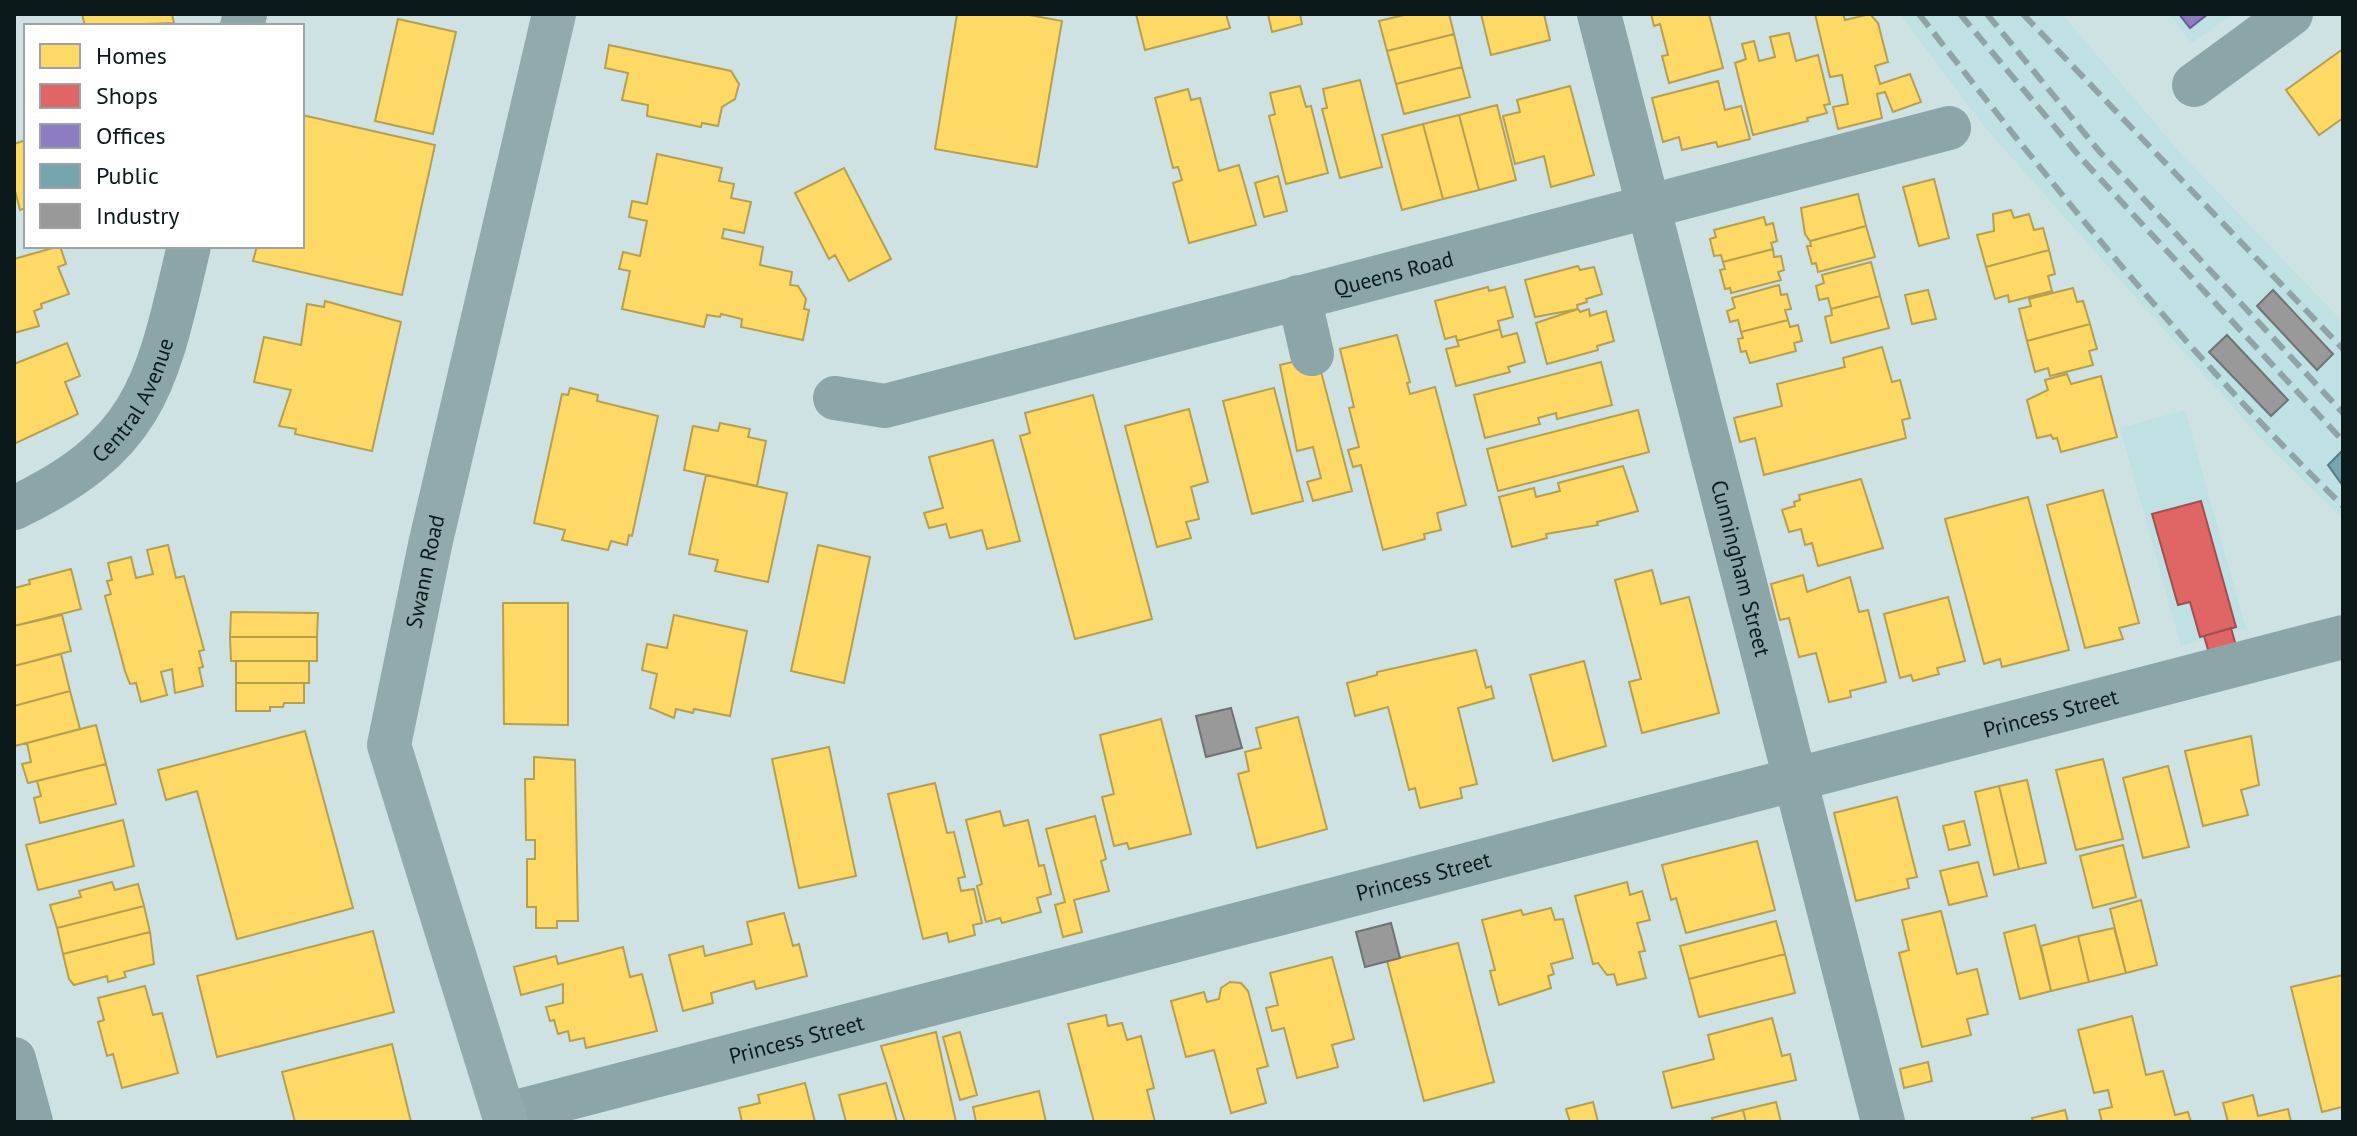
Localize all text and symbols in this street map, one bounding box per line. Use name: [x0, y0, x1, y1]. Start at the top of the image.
legend: [24, 24, 304, 248]
text: Homes: [96, 40, 167, 71]
text: Shops: [96, 80, 158, 111]
text: Offices: [96, 120, 166, 151]
text: Public: [96, 160, 159, 191]
text: Industry: [96, 200, 180, 231]
street label: Queens Road: [1330, 244, 1456, 302]
street label: Central Avenue: [86, 335, 179, 468]
street label: Cunningham Street: [1705, 477, 1777, 660]
street label: Swann Road: [399, 512, 451, 631]
street label: Princess Street: [1980, 682, 2122, 744]
street label: Princess Street: [1353, 845, 1494, 907]
street label: Princess Street: [726, 1008, 867, 1070]

